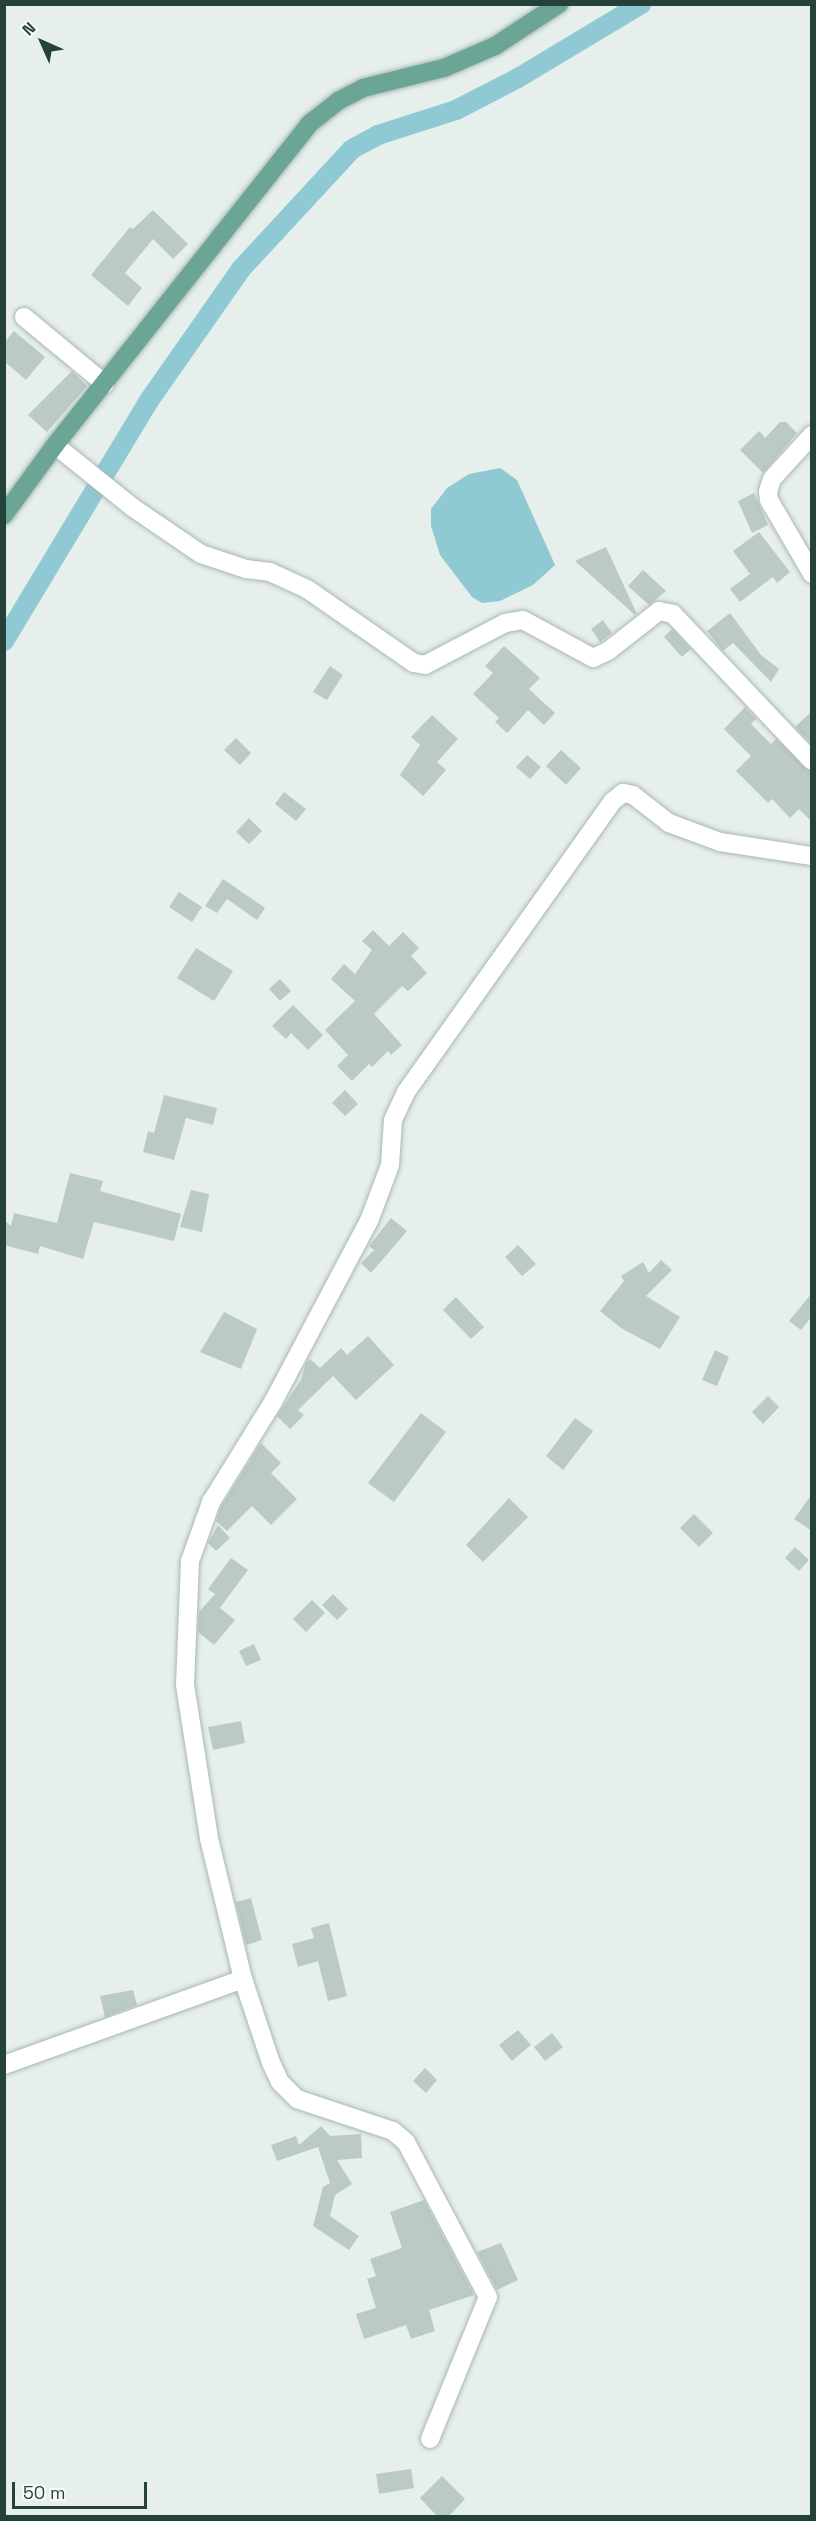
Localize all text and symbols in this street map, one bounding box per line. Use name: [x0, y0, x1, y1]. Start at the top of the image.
north arrow: [12, 12, 72, 72]
text: N: [18, 18, 40, 40]
scale bar: [15, 2470, 150, 2508]
text: 50 m: [23, 2481, 65, 2504]

